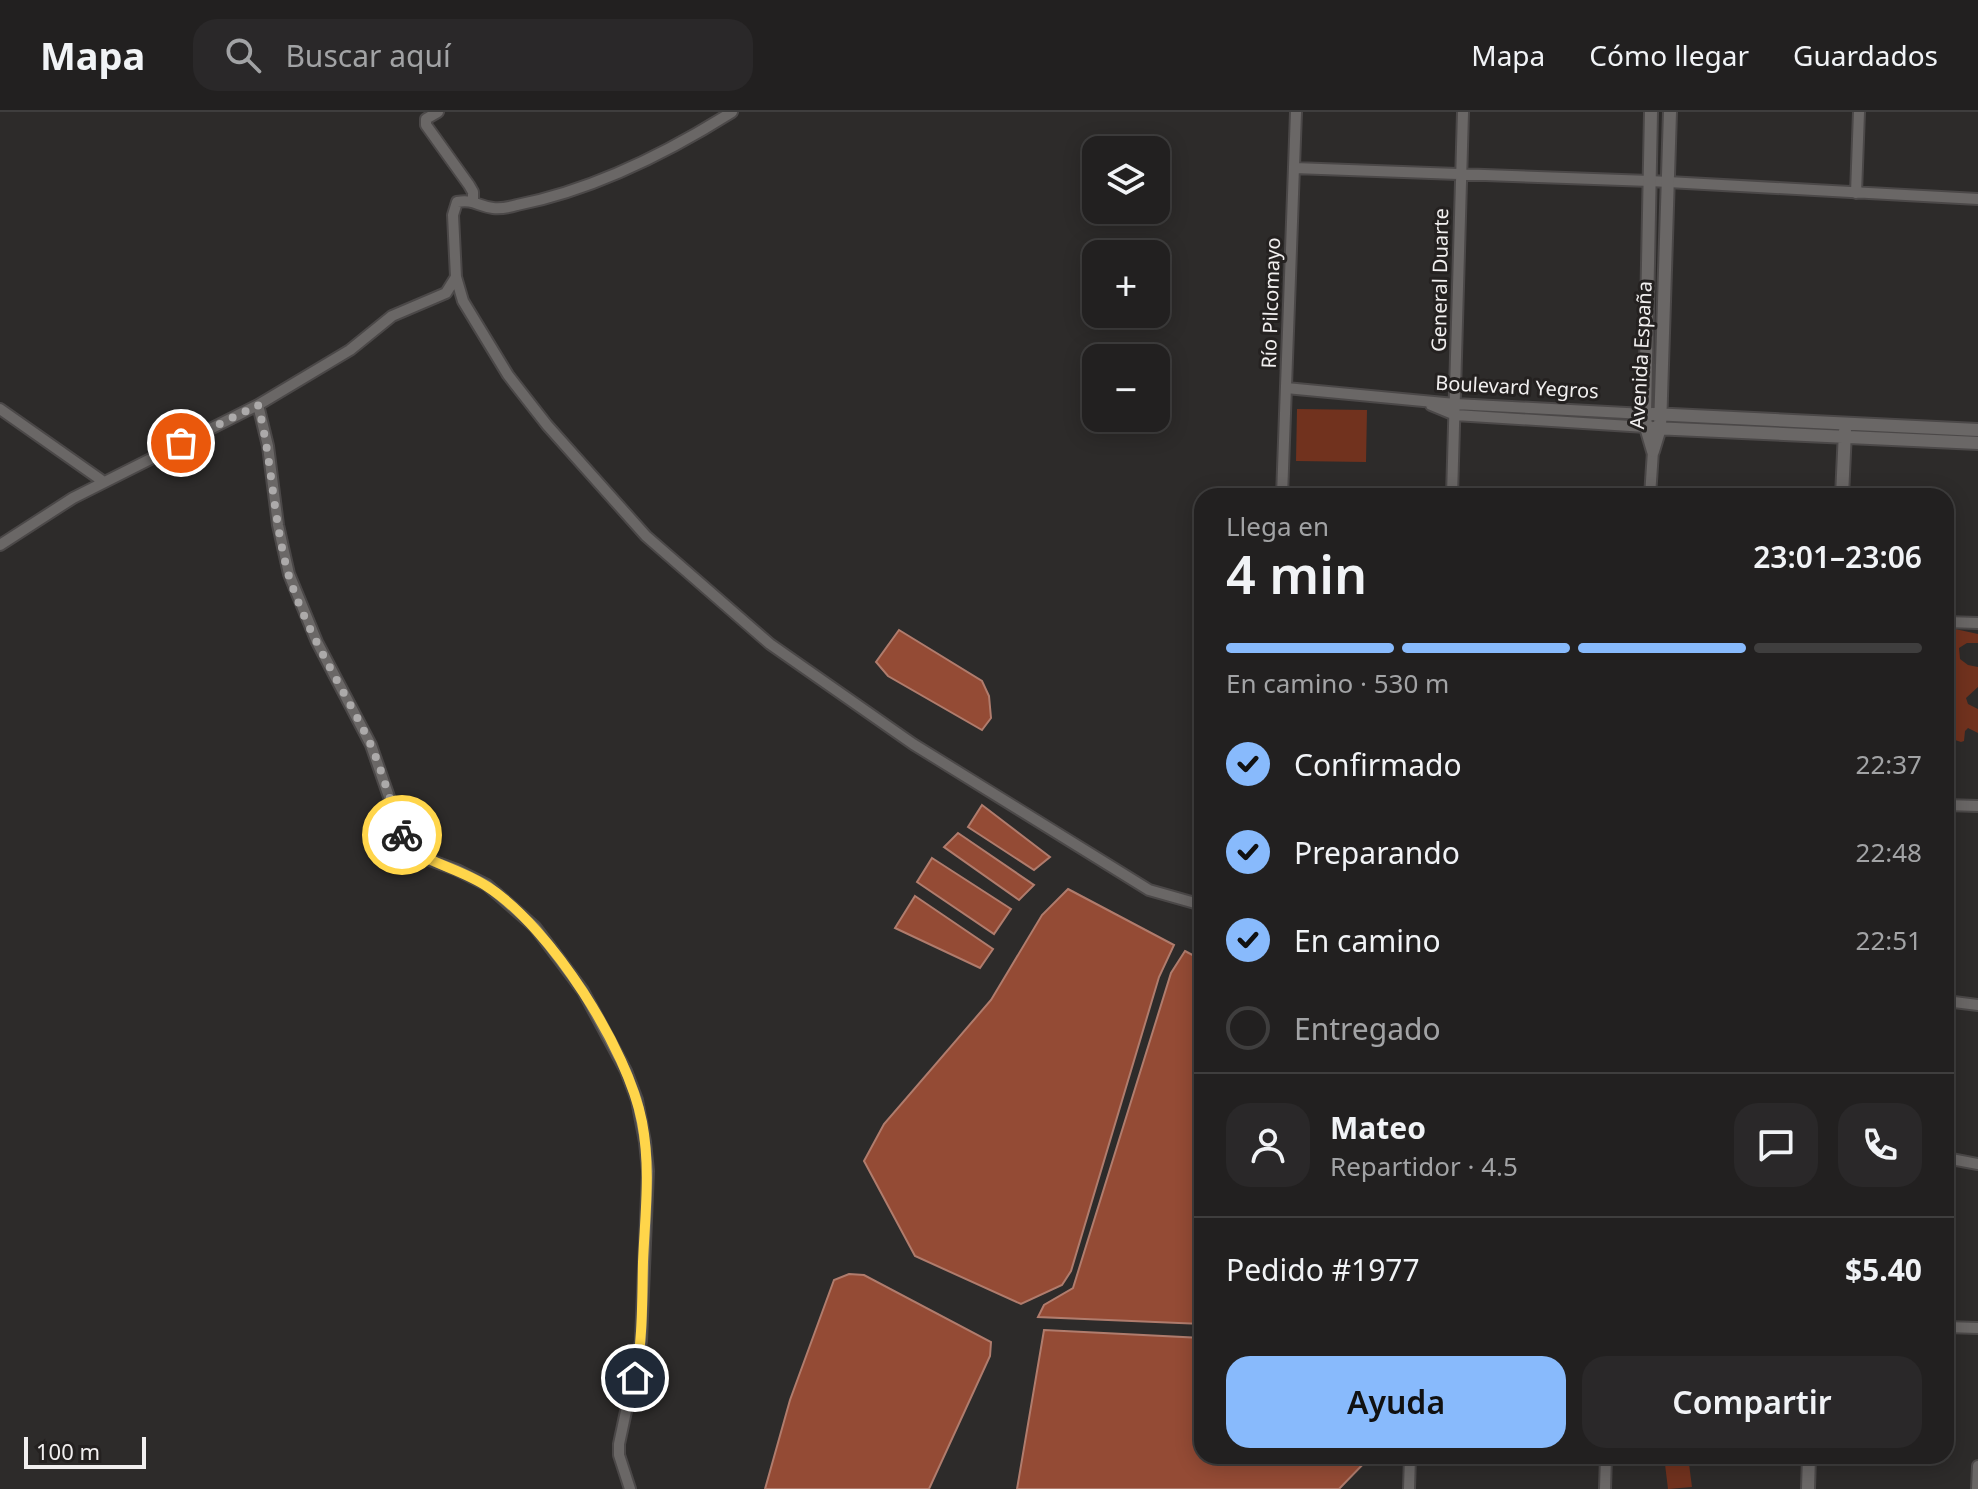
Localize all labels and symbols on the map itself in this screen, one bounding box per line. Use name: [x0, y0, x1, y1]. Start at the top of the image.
street label: General Duarte: [1425, 208, 1454, 352]
street label: Río Pilcomayo: [1255, 237, 1286, 369]
street label: Avenida España: [1623, 280, 1658, 430]
street label: Boulevard Yegros: [1435, 369, 1599, 404]
pin: [147, 409, 215, 477]
courier: [362, 795, 442, 875]
pin: [601, 1344, 669, 1412]
scale bar: [24, 1433, 146, 1469]

